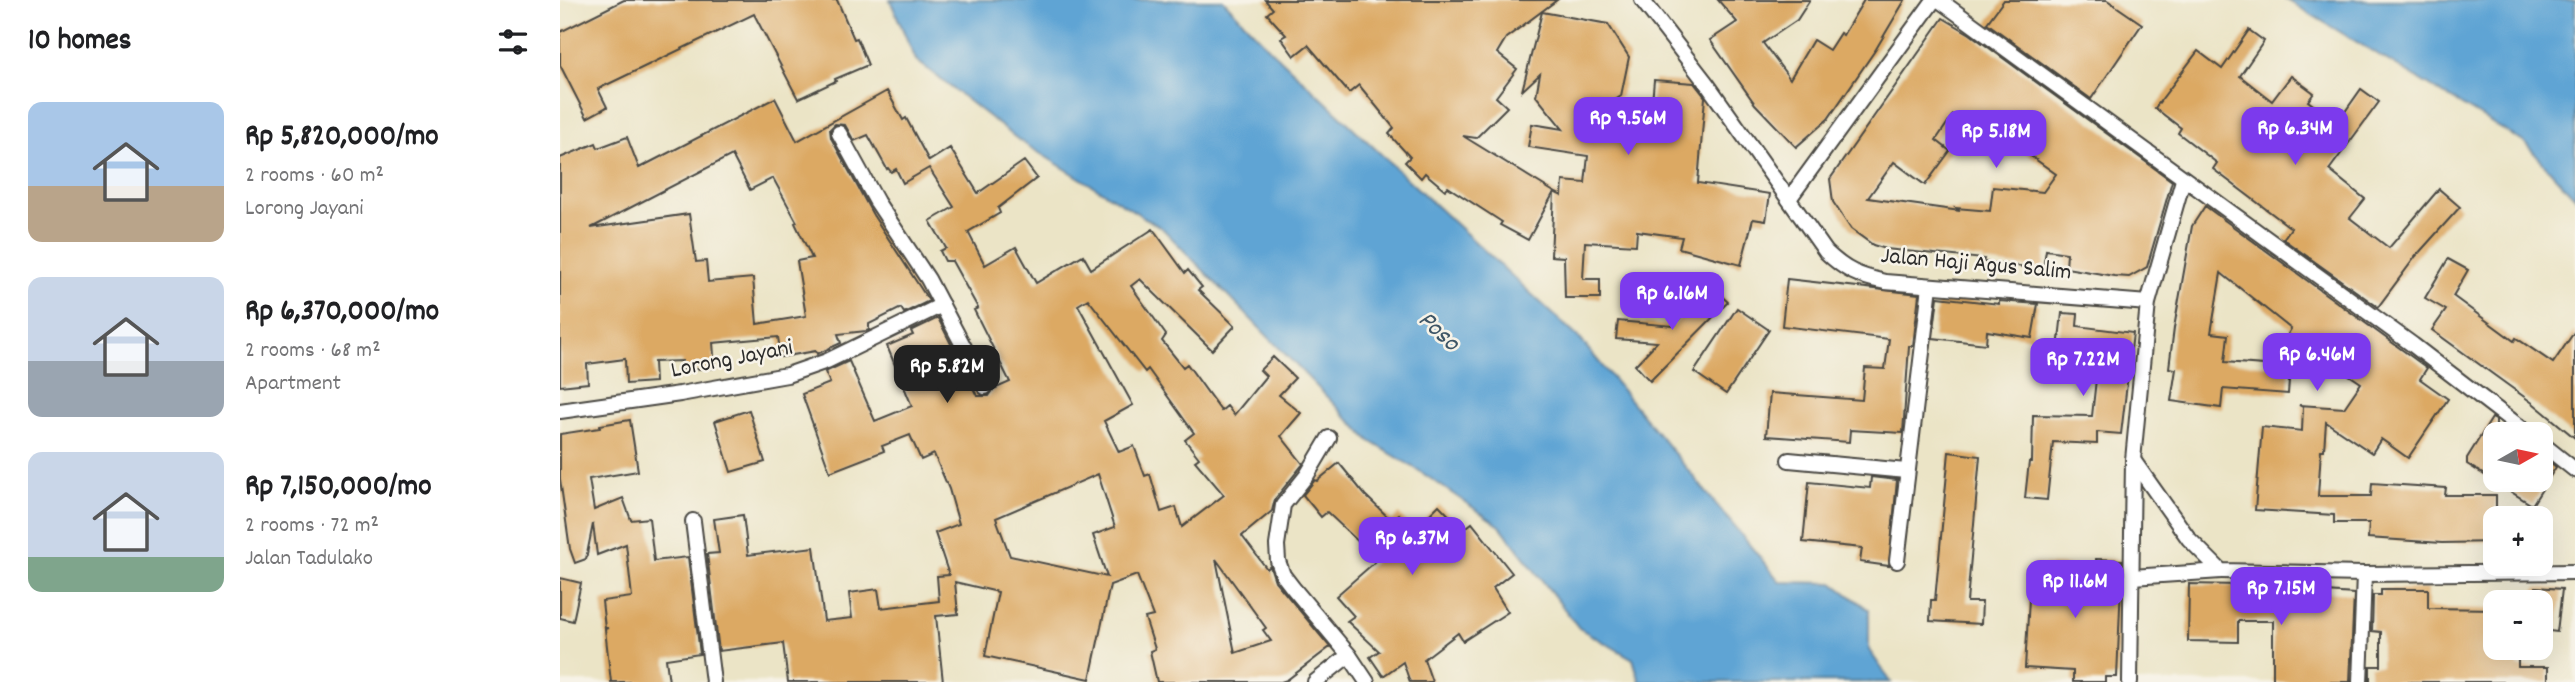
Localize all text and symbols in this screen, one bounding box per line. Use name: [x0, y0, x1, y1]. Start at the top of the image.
text: 10 homes: [28, 21, 131, 64]
icon: filters: [494, 23, 532, 61]
pin: Rp 9.56M: [1556, 97, 1700, 157]
text: Rp 9.56M: [1590, 103, 1666, 136]
pin: Rp 6.34M: [2223, 108, 2367, 167]
pin: Rp 5.18M: [1924, 110, 2068, 170]
text: Rp 6.34M: [2257, 113, 2333, 146]
text: Rp 5.18M: [1961, 116, 2031, 149]
text: Rp 5,820,000/mo: [245, 117, 439, 160]
icon: home: [84, 130, 168, 214]
text: 2 rooms · 60 m²: [245, 160, 384, 193]
text: Lorong Jayani: [245, 193, 363, 226]
street label: Jalan Haji Agus Salim: [1879, 240, 2073, 290]
pin: Rp 6.16M: [1600, 272, 1744, 332]
text: Rp 6.16M: [1636, 278, 1708, 311]
text: Rp 6,370,000/mo: [245, 292, 439, 335]
water label: Poso: [1409, 303, 1468, 362]
icon: home: [84, 305, 168, 389]
street label: Lorong Jayani: [668, 332, 796, 388]
pin: Rp 6.46M: [2245, 334, 2389, 393]
text: 2 rooms · 68 m²: [245, 335, 381, 368]
pin: Rp 7.22M: [2011, 338, 2155, 398]
text: Rp 6.46M: [2279, 339, 2355, 372]
text: Rp 7.22M: [2046, 344, 2120, 377]
pin: Rp 5.82M: [875, 346, 1019, 405]
text: Rp 5.82M: [910, 351, 984, 384]
text: Apartment: [245, 368, 341, 401]
north arrow: [2483, 422, 2553, 492]
map controls: [2483, 422, 2553, 660]
text: Rp 7,150,000/mo: [245, 467, 432, 510]
icon: home: [84, 480, 168, 564]
button: +: [2483, 506, 2553, 576]
text: 2 rooms · 72 m²: [245, 510, 379, 543]
pin: Rp 6.37M: [1340, 518, 1484, 577]
text: Rp 6.37M: [1375, 523, 1449, 556]
text: Jalan Tadulako: [245, 543, 373, 576]
pin: Rp 11.6M: [2003, 560, 2147, 620]
text: Rp 11.6M: [2042, 566, 2108, 599]
pin: Rp 7.15M: [2209, 568, 2353, 627]
text: Rp 7.15M: [2247, 573, 2315, 606]
button: −: [2483, 590, 2553, 660]

